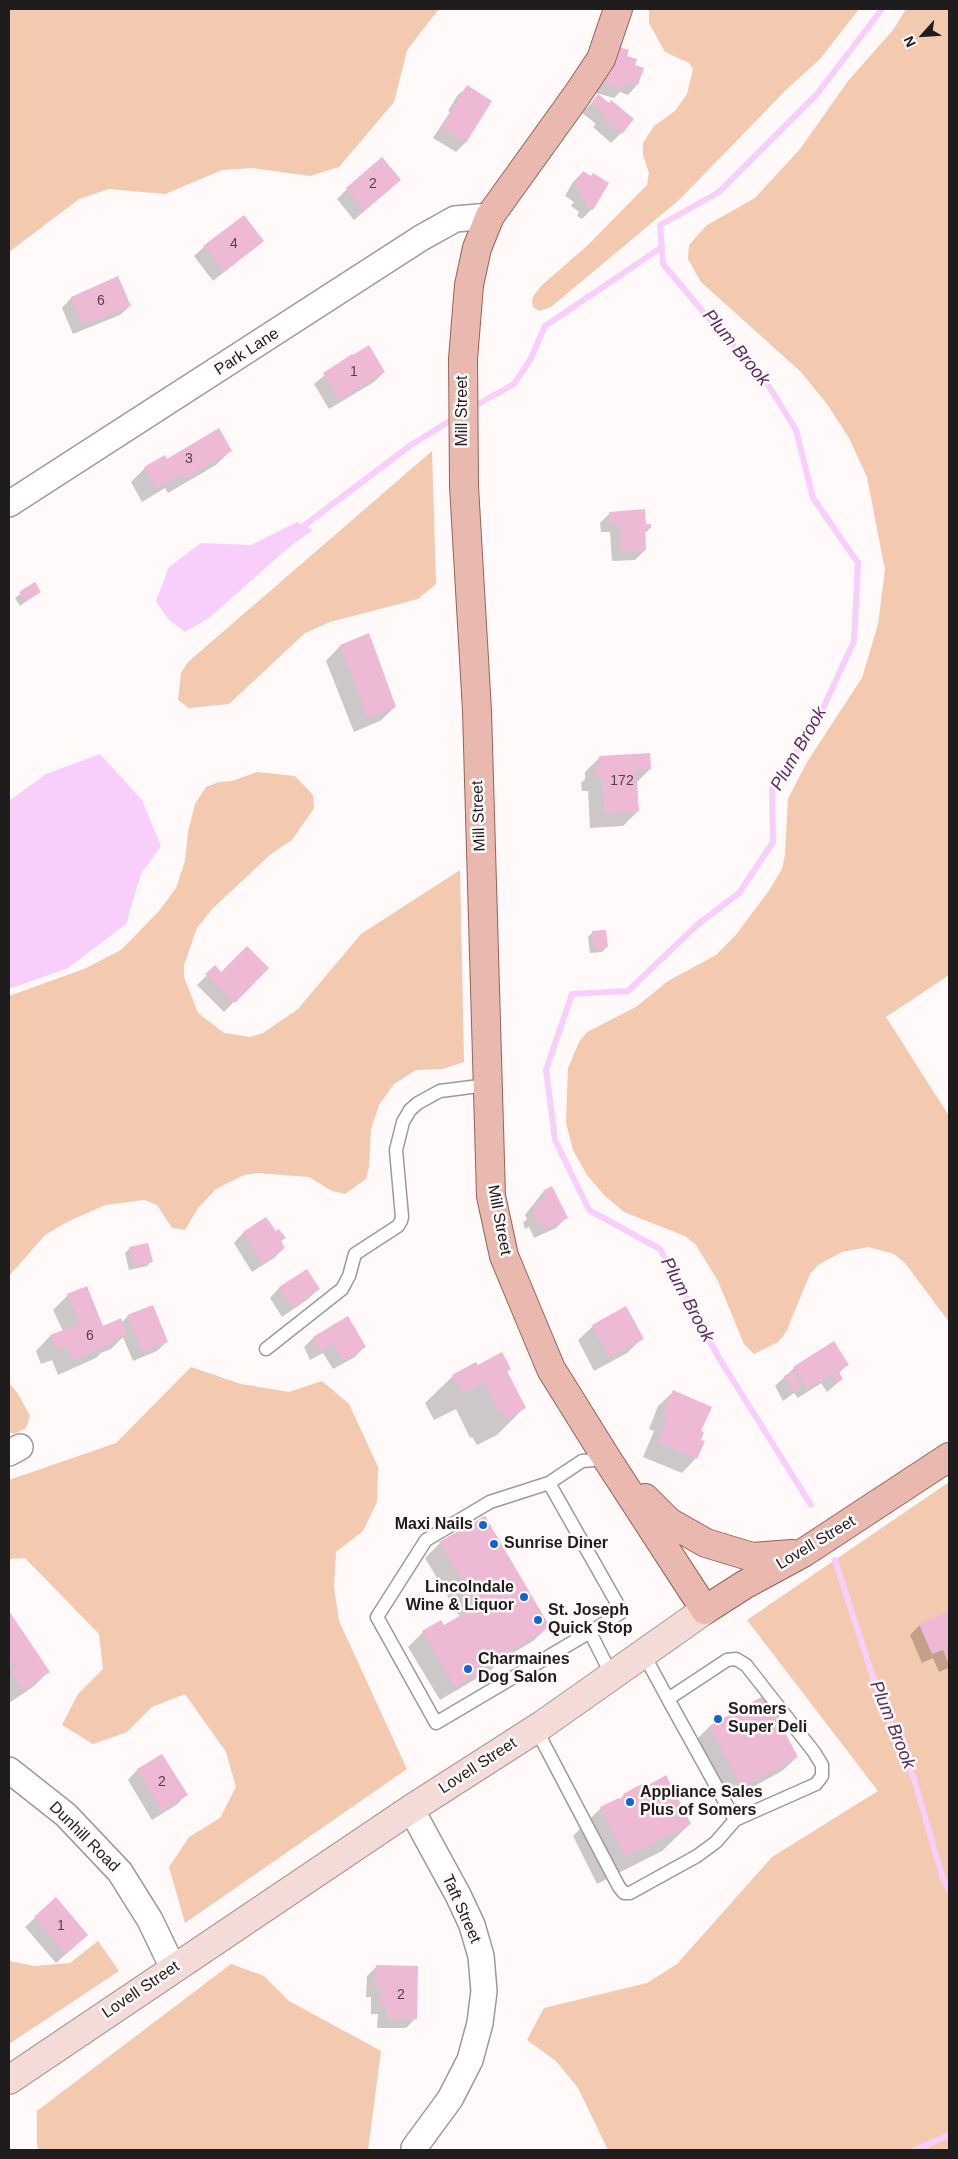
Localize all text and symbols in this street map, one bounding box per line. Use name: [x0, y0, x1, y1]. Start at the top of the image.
north arrow: [898, 10, 948, 60]
text: N: [900, 34, 919, 50]
house number: 2: [369, 176, 377, 192]
house number: 4: [230, 236, 238, 252]
house number: 6: [97, 293, 105, 309]
water label: Plum Brook: [698, 305, 774, 391]
street label: Park Lane: [211, 324, 283, 380]
house number: 1: [350, 364, 358, 380]
street label: Mill Street: [453, 375, 473, 447]
house number: 3: [185, 451, 193, 467]
water label: Plum Brook: [766, 703, 832, 795]
house number: 172: [610, 773, 634, 789]
street label: Mill Street: [468, 780, 490, 852]
street label: Mill Street: [483, 1183, 515, 1257]
water label: Plum Brook: [656, 1254, 718, 1346]
house number: 6: [86, 1328, 94, 1344]
street label: Lovell Street: [773, 1512, 859, 1574]
place label: Maxi Nails: [395, 1515, 473, 1535]
marker: Maxi Nails: [477, 1519, 489, 1531]
place label: Sunrise Diner: [504, 1534, 608, 1554]
marker: Sunrise Diner: [488, 1538, 500, 1550]
place label: Lincolndale Wine & Liquor: [406, 1578, 514, 1616]
marker: Lincolndale Wine & Liquor: [518, 1591, 530, 1603]
place label: St. Joseph Quick Stop: [548, 1601, 632, 1639]
marker: St. Joseph Quick Stop: [532, 1614, 544, 1626]
place label: Charmaines Dog Salon: [478, 1650, 570, 1688]
marker: Charmaines Dog Salon: [462, 1663, 474, 1675]
water label: Plum Brook: [865, 1678, 919, 1772]
place label: Somers Super Deli: [728, 1700, 807, 1738]
marker: Somers Super Deli: [712, 1713, 724, 1725]
street label: Lovell Street: [435, 1734, 521, 1798]
house number: 2: [158, 1774, 166, 1790]
place label: Appliance Sales Plus of Somers: [640, 1783, 763, 1821]
marker: Appliance Sales Plus of Somers: [624, 1796, 636, 1808]
street label: Dunhill Road: [45, 1798, 123, 1876]
street label: Taft Street: [437, 1872, 485, 1946]
house number: 1: [57, 1918, 65, 1934]
street label: Lovell Street: [99, 1957, 183, 2023]
house number: 2: [397, 1987, 405, 2003]

